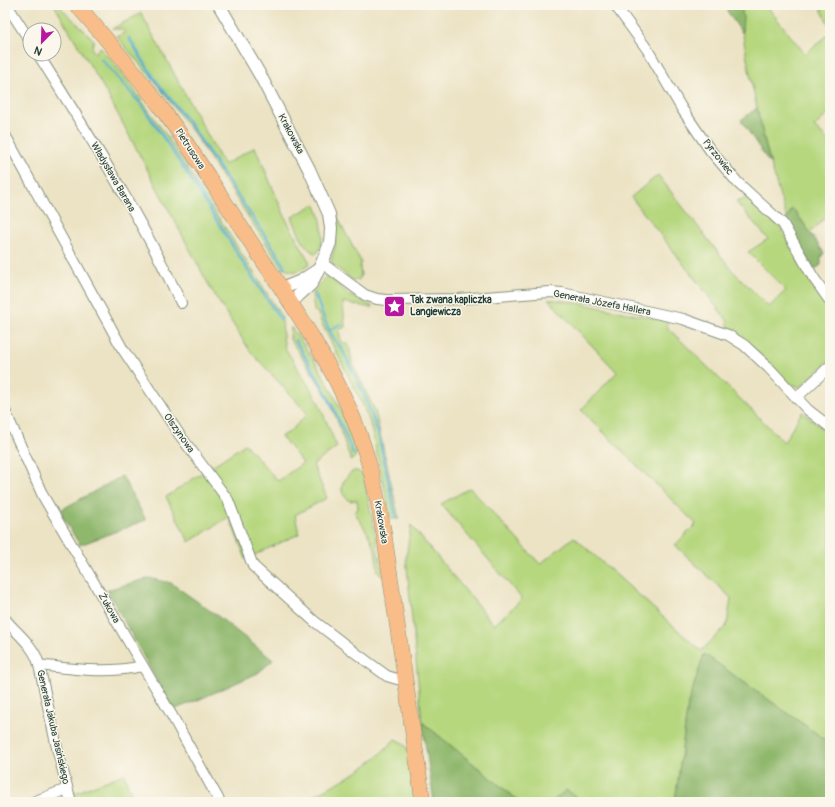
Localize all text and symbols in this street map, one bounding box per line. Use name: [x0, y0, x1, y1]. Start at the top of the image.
north arrow: [22, 22, 62, 62]
text: N: [32, 43, 44, 58]
street label: Krakowska: [275, 112, 307, 156]
street label: Pietrusowa: [172, 126, 208, 172]
street label: Pyrzowiec: [700, 137, 736, 177]
street label: Władysława Barana: [88, 140, 138, 214]
street label: Generała Józefa Hallera: [552, 288, 652, 318]
place icon: Tak zwana kapliczka Langiewicza: [381, 293, 407, 319]
place label: Tak zwana kapliczka Langiewicza: [409, 294, 492, 318]
street label: Olszynowa: [161, 411, 197, 455]
street label: Krakowska: [371, 499, 391, 545]
street label: Żukowa: [96, 591, 123, 626]
street label: Generała Jakuba Jasińskiego: [34, 669, 72, 786]

